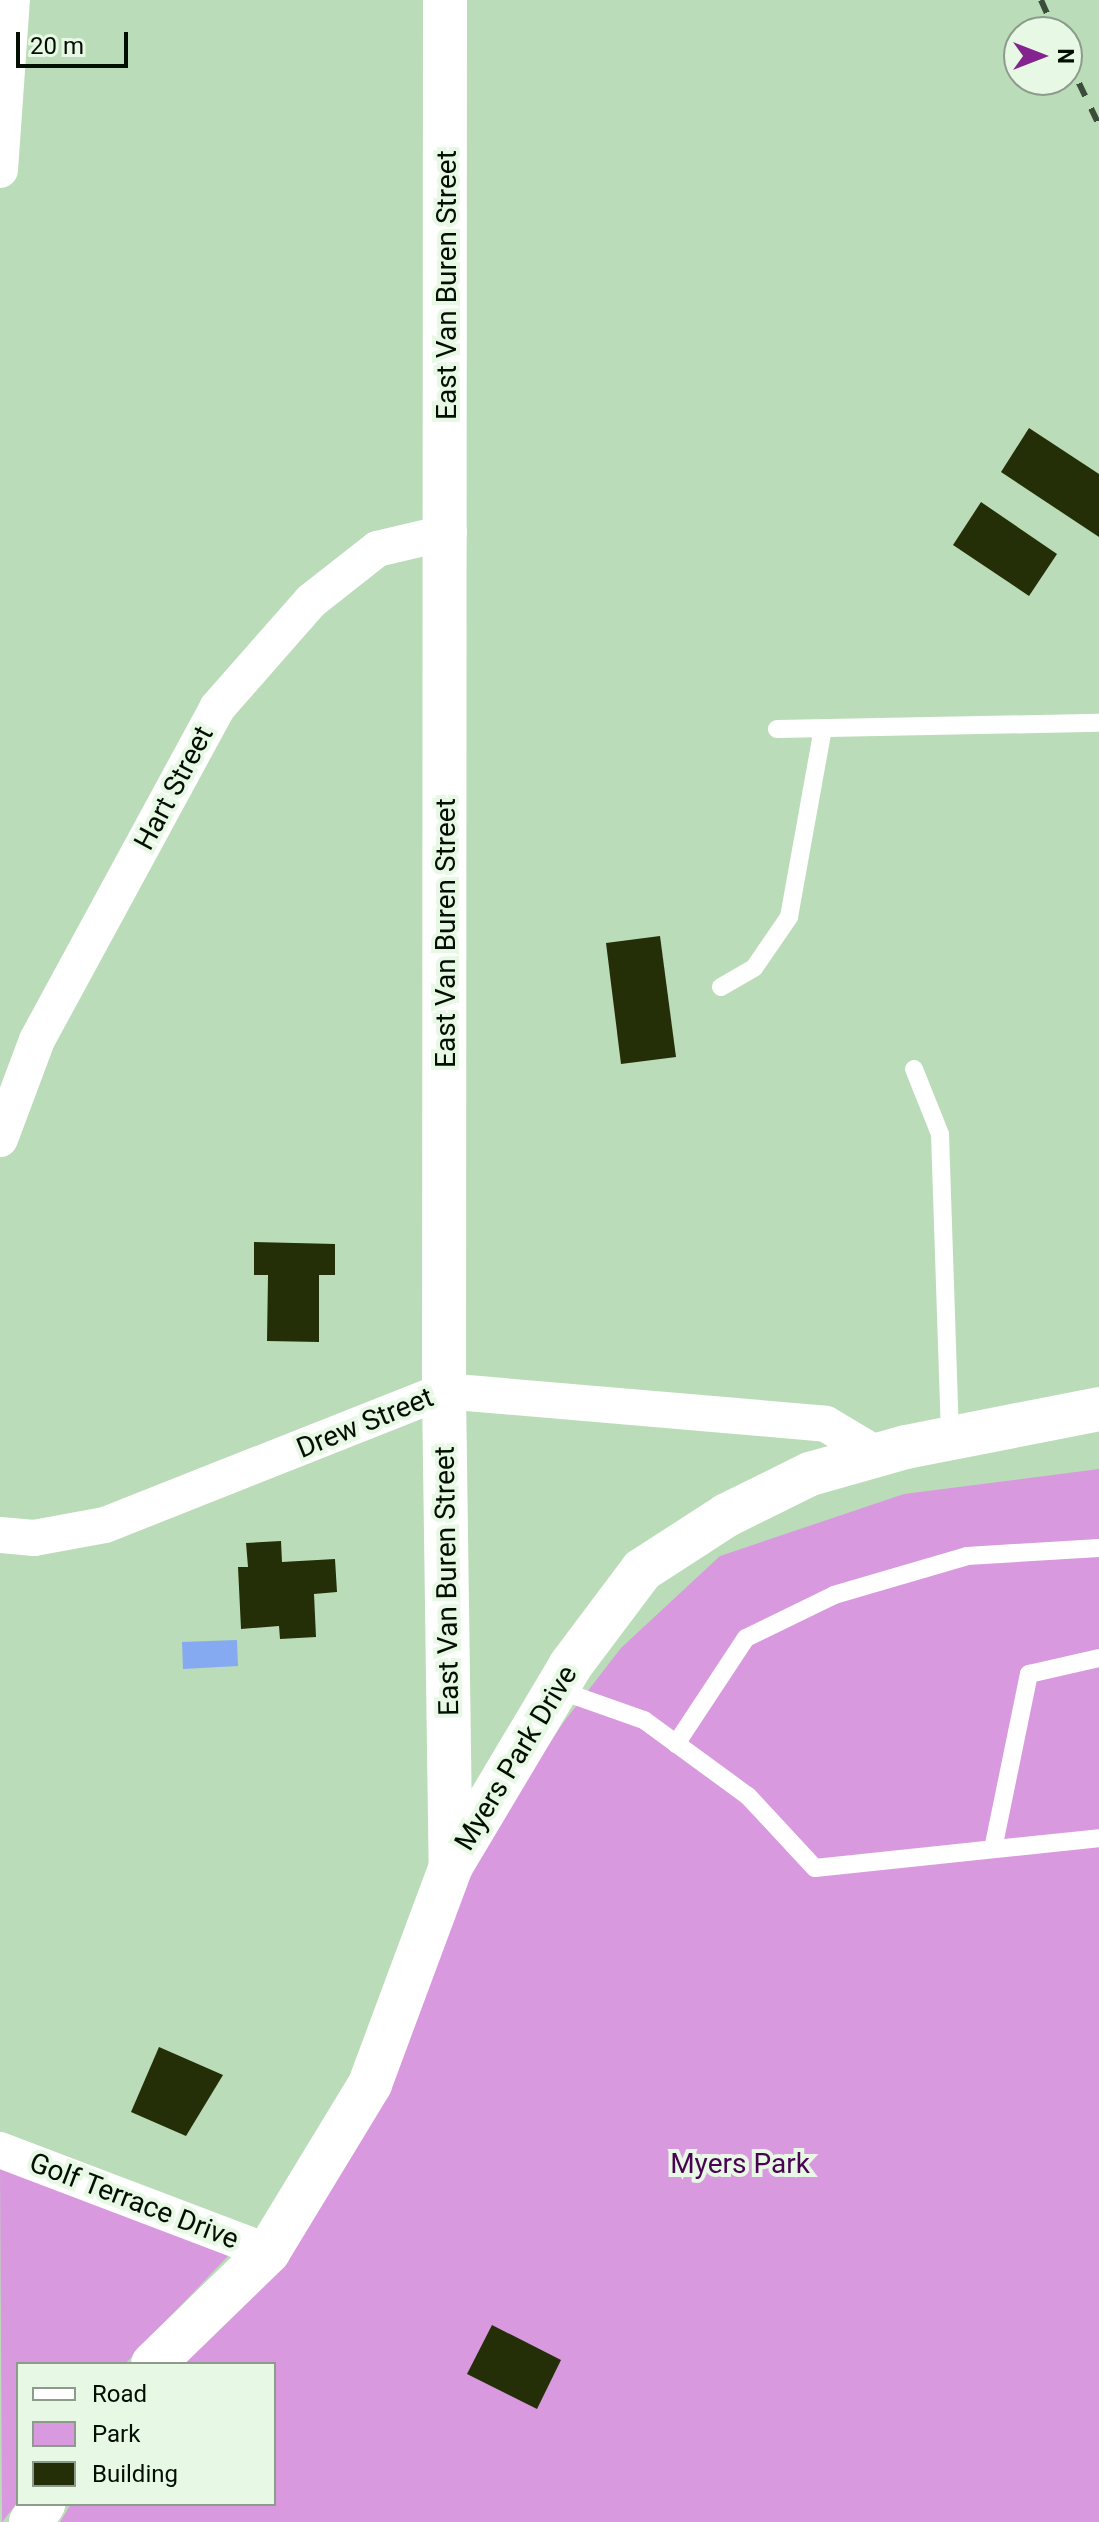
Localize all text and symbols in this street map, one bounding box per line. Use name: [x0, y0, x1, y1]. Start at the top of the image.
scale bar: [20, 16, 132, 66]
north arrow: [1003, 16, 1083, 96]
text: 20 m: [30, 32, 84, 60]
text: N: [1053, 48, 1078, 64]
street label: East Van Buren Street: [430, 150, 464, 420]
street label: Hart Street: [127, 720, 221, 856]
street label: East Van Buren Street: [429, 798, 463, 1068]
street label: Drew Street: [292, 1380, 438, 1466]
street label: East Van Buren Street: [428, 1446, 466, 1716]
street label: Myers Park Drive: [448, 1660, 584, 1856]
street label: Golf Terrace Drive: [24, 2146, 244, 2256]
park label: Myers Park: [670, 2147, 810, 2181]
legend: [16, 2362, 276, 2506]
text: Road: [92, 2380, 147, 2408]
text: Park: [92, 2420, 140, 2448]
text: Building: [92, 2460, 178, 2488]

